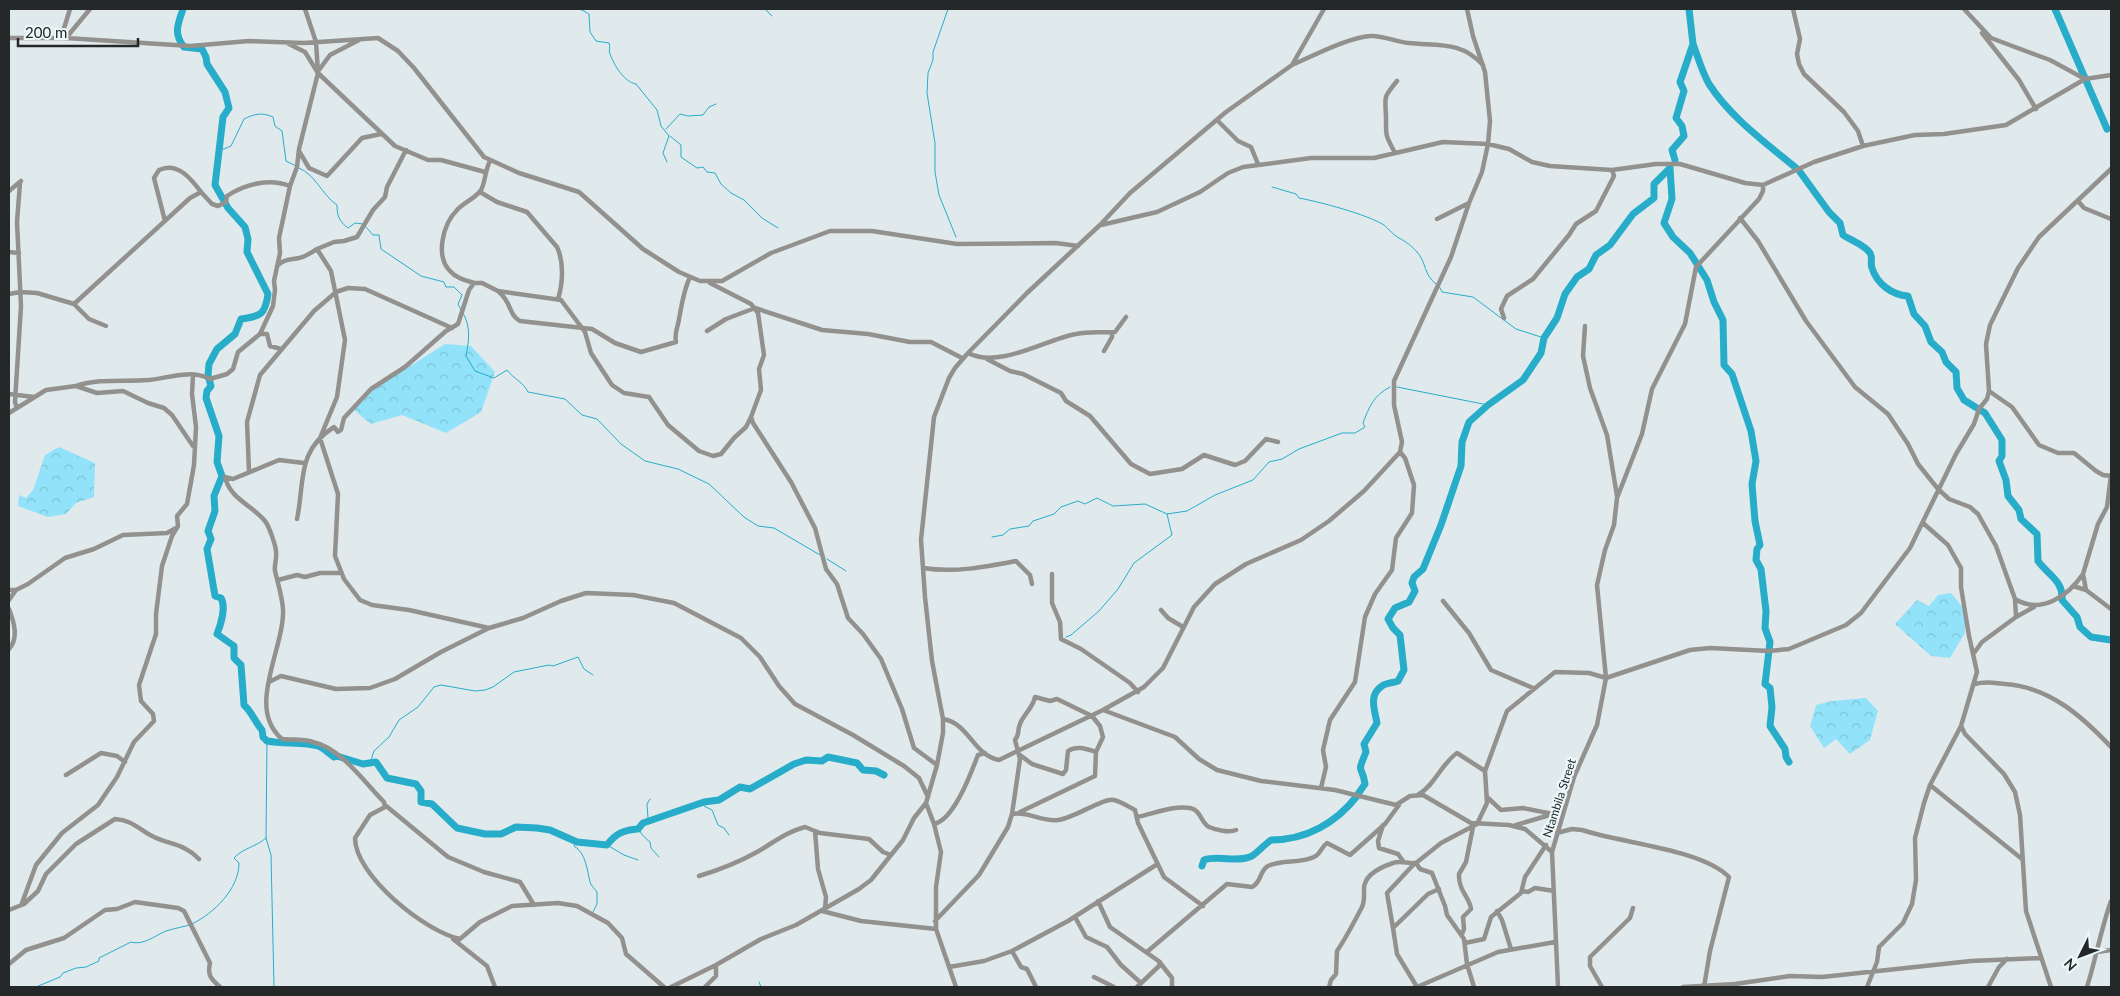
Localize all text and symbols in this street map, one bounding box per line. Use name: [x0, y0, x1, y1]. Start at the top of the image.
scale bar: [18, 15, 138, 47]
text: 200 m: [25, 23, 67, 41]
street label: Ntambila Street: [1539, 756, 1579, 839]
north arrow: [2055, 931, 2105, 981]
text: N: [2060, 955, 2080, 975]

